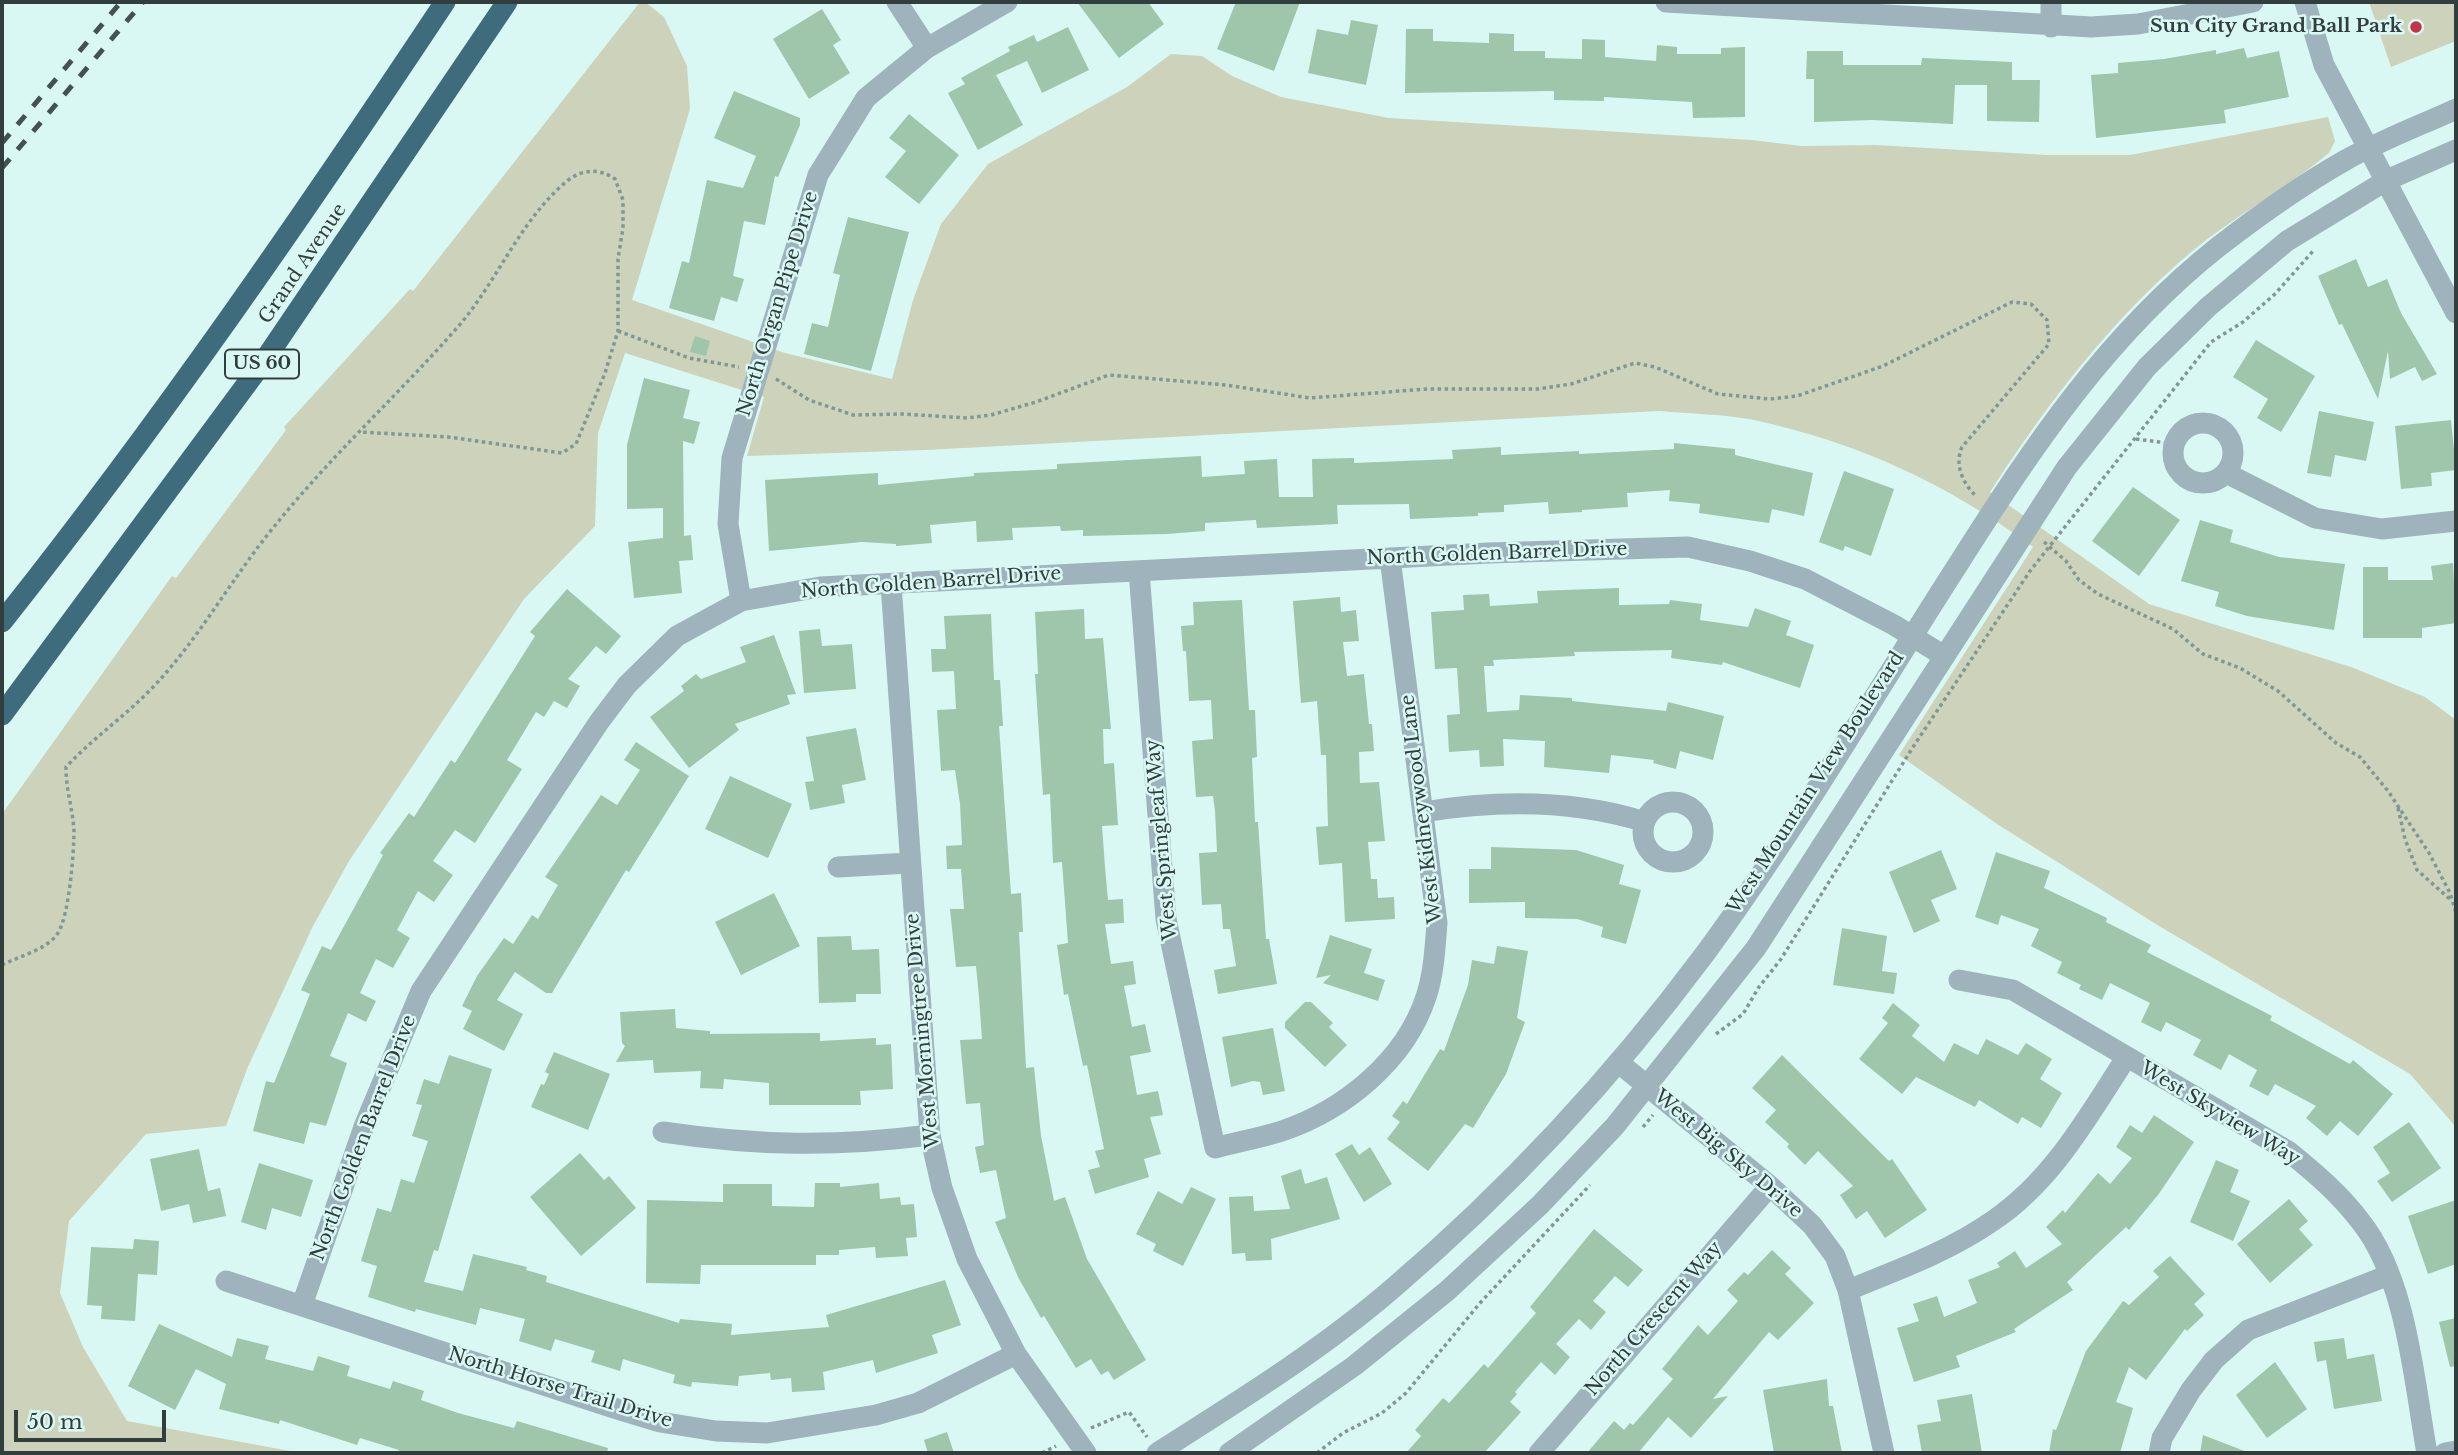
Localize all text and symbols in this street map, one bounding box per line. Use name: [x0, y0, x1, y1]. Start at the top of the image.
place label: Sun City Grand Ball Park: [2150, 16, 2402, 38]
marker: Sun City Grand Ball Park: [2408, 19, 2424, 35]
street label: North Organ Pipe Drive: [733, 189, 823, 419]
street label: Grand Avenue: [254, 200, 352, 328]
road number: US 60: [225, 350, 299, 378]
street label: North Golden Barrel Drive: [1366, 538, 1628, 570]
street label: North Golden Barrel Drive: [800, 563, 1062, 603]
street label: West Mountain View Boulevard: [1723, 648, 1909, 918]
street label: West Kidneywood Lane: [1397, 693, 1447, 925]
street label: West Springleaf Way: [1142, 738, 1182, 942]
street label: West Morningtree Drive: [901, 912, 945, 1150]
street label: North Golden Barrel Drive: [307, 1012, 421, 1264]
street label: West Skyview Way: [2136, 1057, 2304, 1171]
street label: West Big Sky Drive: [1649, 1085, 1807, 1223]
street label: North Crescent Way: [1581, 1237, 1727, 1401]
street label: North Horse Trail Drive: [445, 1343, 675, 1433]
scale bar: [18, 1396, 170, 1440]
text: 50 m: [27, 1409, 82, 1435]

